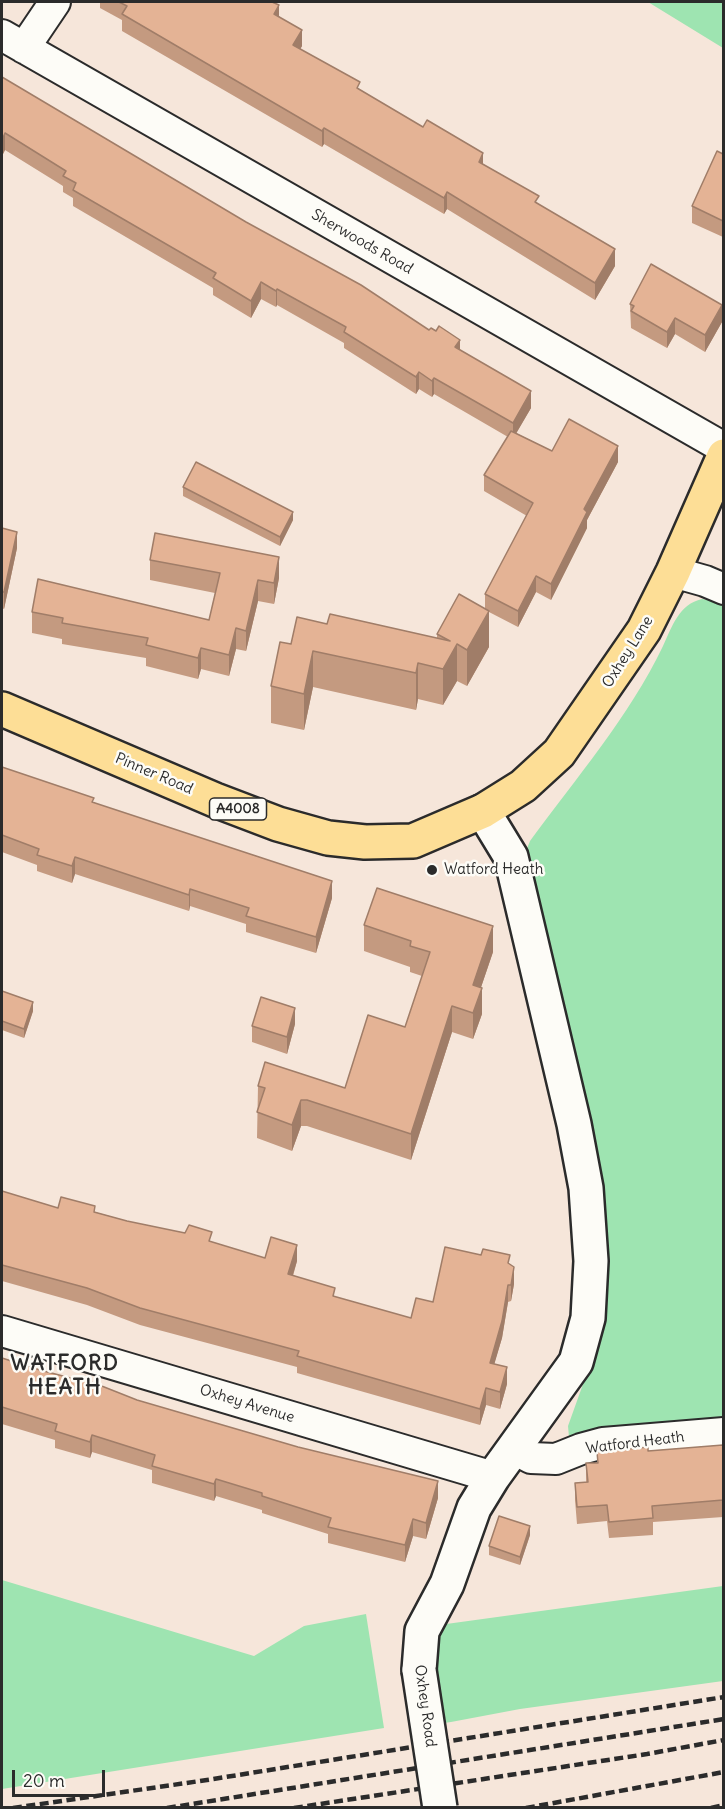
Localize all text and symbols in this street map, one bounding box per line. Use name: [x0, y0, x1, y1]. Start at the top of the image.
street label: Sherwoods Road: [308, 206, 416, 278]
street label: Oxhey Lane: [599, 613, 657, 691]
street label: Pinner Road: [112, 750, 196, 798]
road number: A4008: [210, 798, 266, 820]
place label: Watford Heath: [444, 861, 543, 879]
marker: Watford Heath: [425, 863, 439, 877]
district label: WATFORD HEATH: [11, 1351, 119, 1401]
street label: Oxhey Avenue: [197, 1381, 297, 1427]
street label: Watford Heath: [585, 1428, 685, 1458]
street label: Oxhey Road: [410, 1664, 440, 1748]
scale bar: [15, 1758, 108, 1796]
text: 20 m: [23, 1769, 65, 1792]

